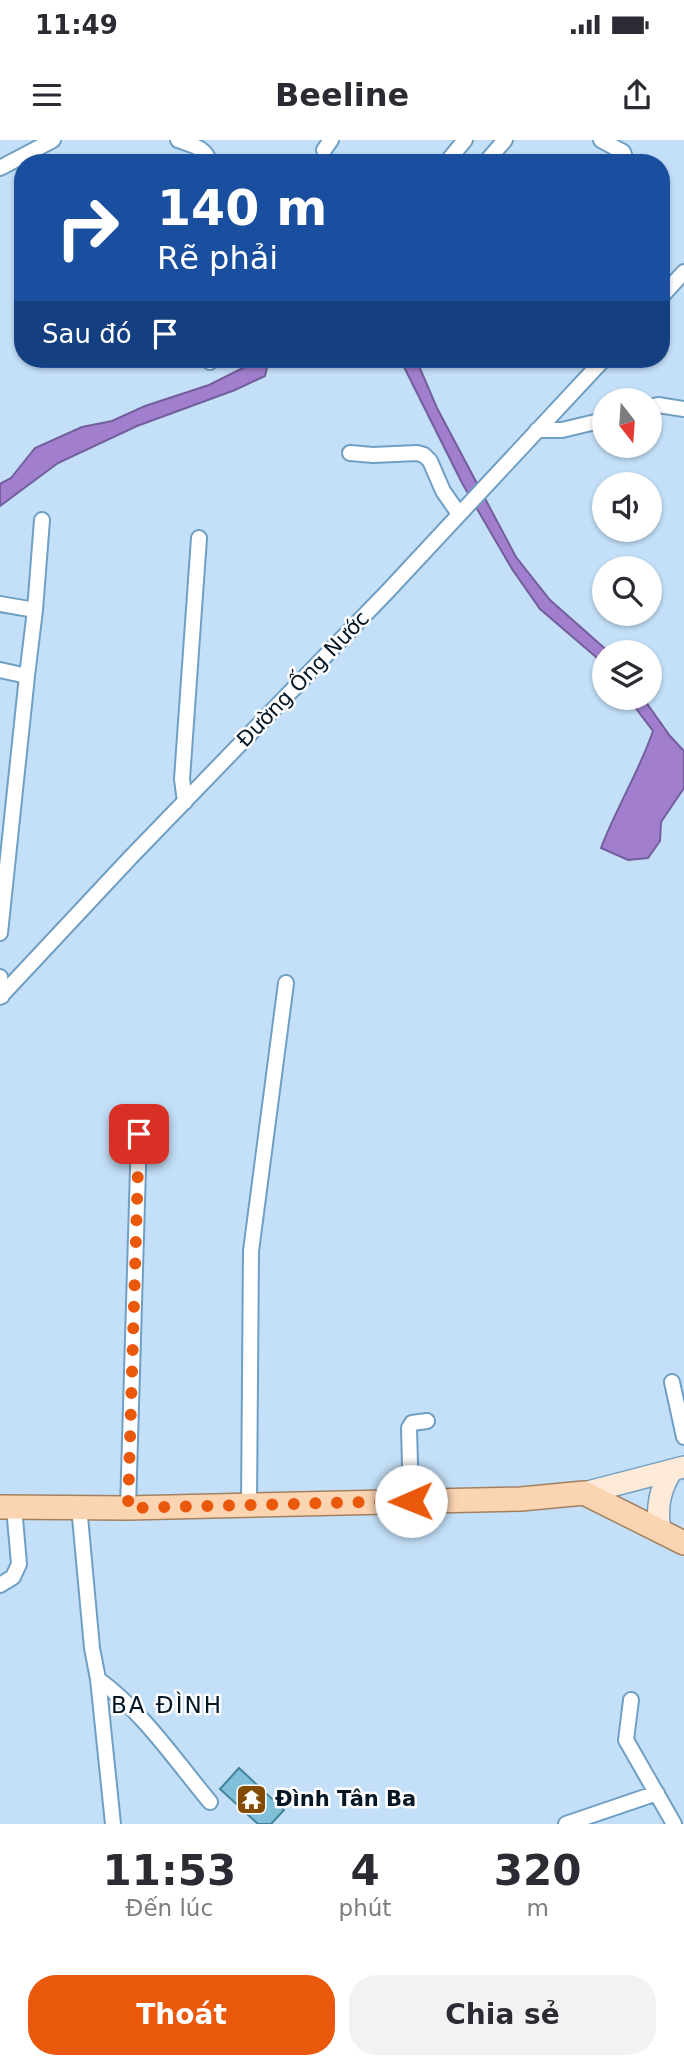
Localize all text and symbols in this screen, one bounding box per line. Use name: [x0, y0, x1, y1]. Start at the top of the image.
text: 11:49: [35, 10, 118, 40]
icon: menu: [28, 76, 66, 114]
text: Beeline: [275, 76, 409, 114]
icon: share: [618, 76, 656, 114]
text: 140 m: [157, 180, 327, 237]
icon: right: [42, 182, 133, 273]
text: Rẽ phải: [157, 239, 278, 277]
icon: arrive: [146, 315, 184, 353]
text: Sau đó: [42, 319, 132, 349]
north arrow: [592, 388, 662, 458]
map controls: [592, 388, 662, 710]
button: sound: [592, 472, 662, 542]
button: search: [592, 556, 662, 626]
street label: Đường Ống Nước: [229, 603, 374, 752]
button: layers: [592, 640, 662, 710]
pin: [109, 1104, 169, 1164]
icon: arrive: [120, 1115, 158, 1153]
position arrow: [374, 1464, 448, 1538]
district label: BA ĐÌNH: [111, 1691, 223, 1718]
temple icon: Đình Tân Ba: [235, 1782, 269, 1816]
place label: Đình Tân Ba: [275, 1787, 416, 1811]
text: 11:53: [102, 1846, 236, 1895]
text: 4: [350, 1846, 380, 1895]
text: 320: [494, 1846, 582, 1895]
text: Đến lúc: [126, 1895, 213, 1921]
text: phút: [339, 1895, 391, 1921]
text: m: [526, 1895, 549, 1921]
button: Thoát: [28, 1975, 335, 2055]
button: Chia sẻ: [349, 1975, 656, 2055]

